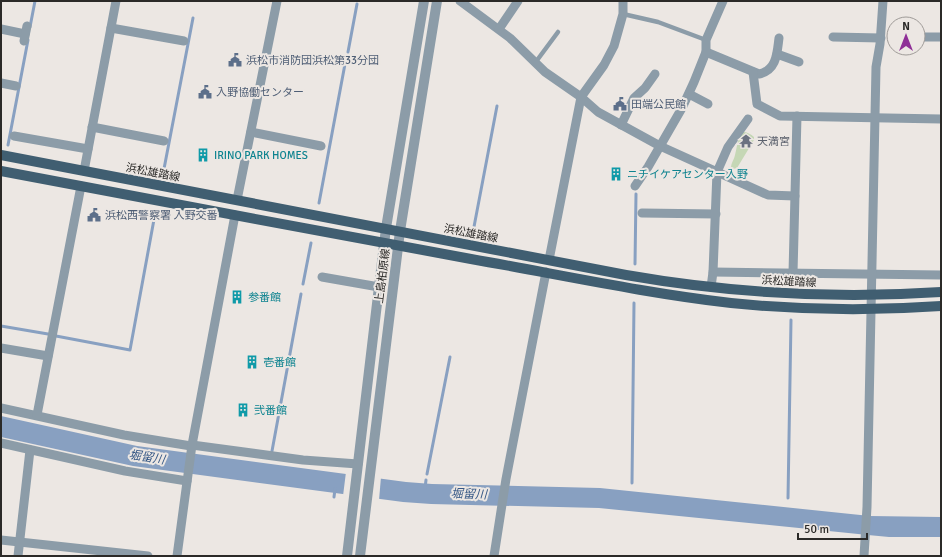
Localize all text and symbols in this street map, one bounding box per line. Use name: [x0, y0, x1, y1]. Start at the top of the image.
north arrow: [886, 16, 926, 56]
text: N: [902, 20, 910, 33]
public building icon: 浜松市消防団浜松第33分団: [227, 52, 243, 68]
place label: 浜松市消防団浜松第33分団: [246, 54, 379, 67]
public building icon: 入野協働センター: [197, 84, 213, 100]
place label: 入野協働センター: [216, 86, 304, 99]
public building icon: 田端公民館: [612, 96, 628, 112]
place label: 田端公民館: [631, 98, 686, 111]
temple icon: 天満宮: [738, 133, 754, 149]
place label: 天満宮: [757, 135, 790, 148]
building icon: IRINO PARK HOMES: [195, 147, 211, 163]
place label: IRINO PARK HOMES: [214, 149, 308, 162]
street label: 浜松雄踏線: [125, 161, 181, 184]
building icon: ニチイケアセンター入野: [608, 166, 624, 182]
place label: ニチイケアセンター入野: [627, 168, 748, 181]
public building icon: 浜松西警察署 入野交番: [86, 207, 102, 223]
place label: 浜松西警察署 入野交番: [105, 209, 217, 222]
street label: 浜松雄踏線: [443, 222, 499, 245]
street label: 上島柏原線: [373, 248, 392, 304]
street label: 浜松雄踏線: [761, 274, 817, 289]
building icon: 参番館: [229, 289, 245, 305]
place label: 参番館: [248, 291, 281, 304]
building icon: 壱番館: [244, 354, 260, 370]
place label: 壱番館: [263, 356, 296, 369]
building icon: 弐番館: [235, 402, 251, 418]
place label: 弐番館: [254, 404, 287, 417]
water label: 堀留川: [128, 447, 168, 468]
water label: 堀留川: [451, 486, 489, 503]
scale bar: [798, 515, 867, 541]
text: 50 m: [804, 522, 829, 537]

